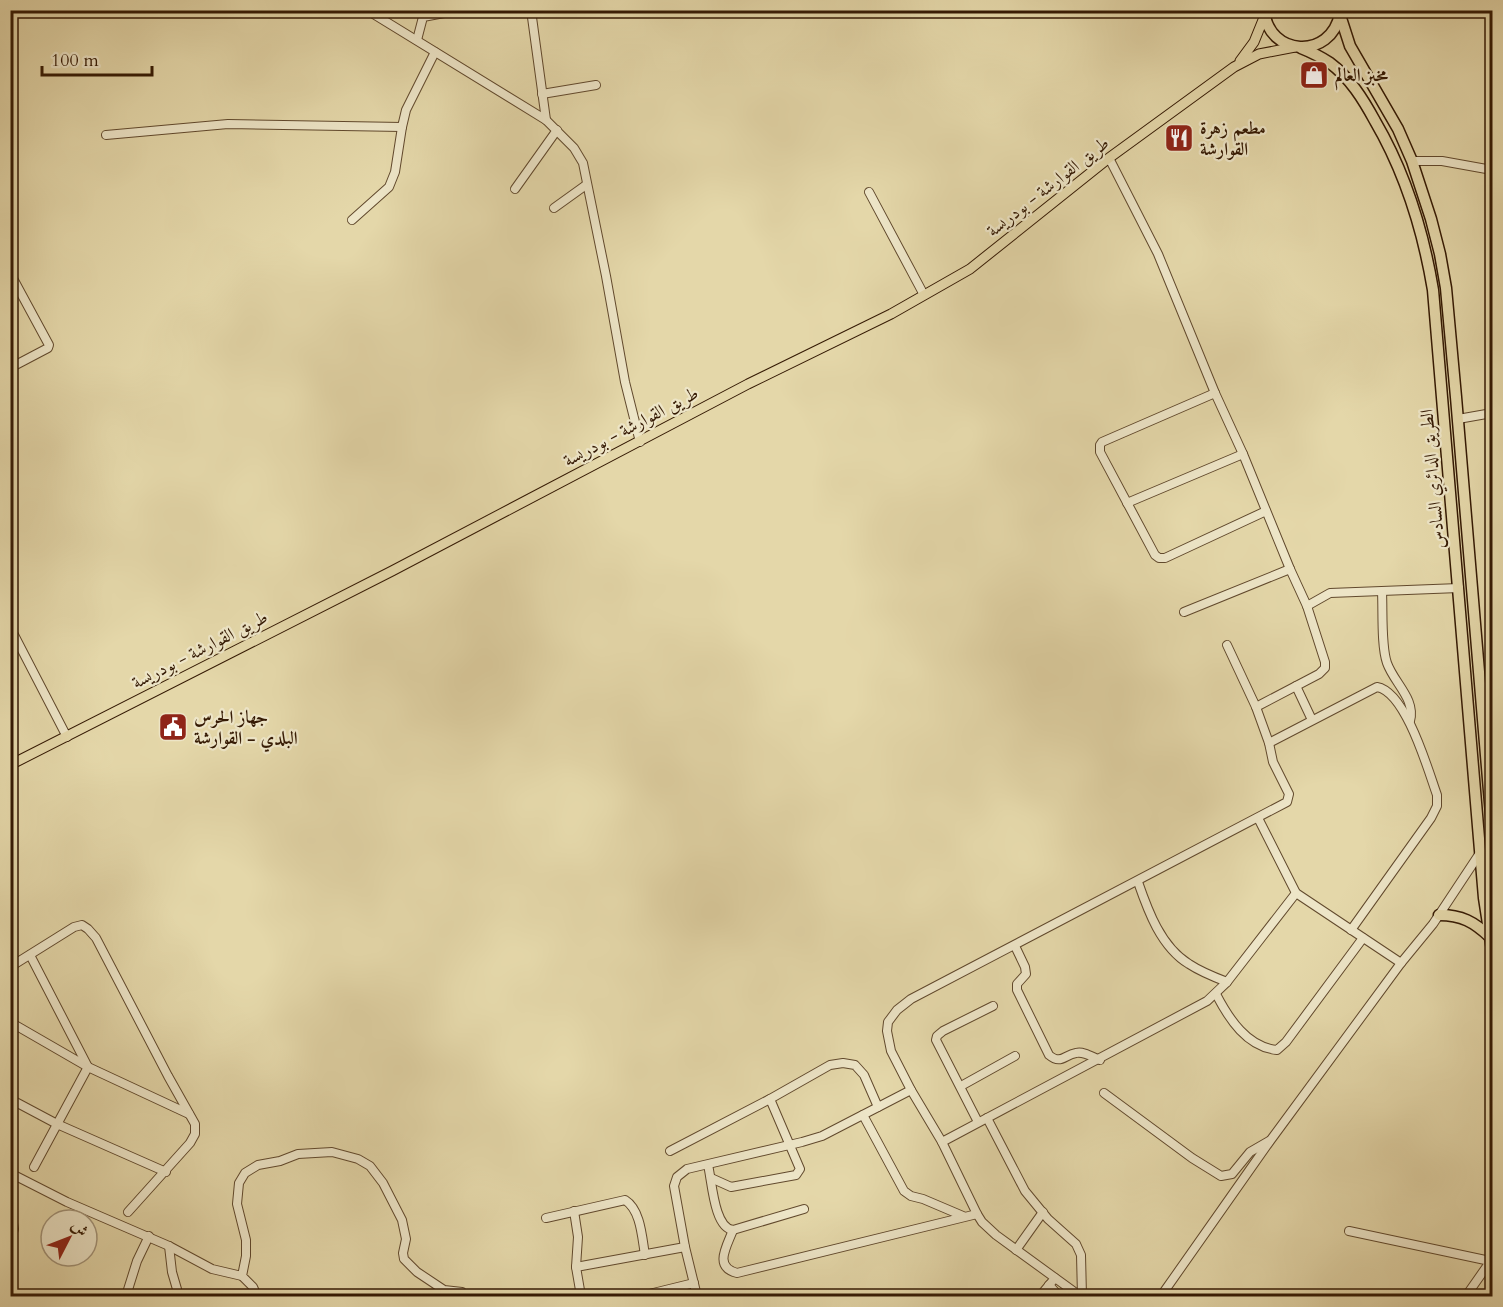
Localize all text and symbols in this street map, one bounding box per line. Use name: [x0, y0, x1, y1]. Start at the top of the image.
scale bar: [42, 39, 152, 77]
text: 100 m: [51, 48, 99, 73]
shop icon: مخبز العالم: [1298, 59, 1330, 91]
place label: مخبز العالم: [1335, 63, 1389, 91]
place label: مطعم زهرة القوارشة: [1200, 116, 1266, 162]
restaurant icon: مطعم زهرة القوارشة: [1163, 122, 1195, 154]
street label: طريق القوارشة - بودريسة: [981, 131, 1115, 243]
street label: طريق القوارشة - بودريسة: [559, 381, 703, 473]
street label: الطريق الدائري السادس: [1414, 408, 1454, 550]
street label: طريق القوارشة - بودريسة: [128, 605, 272, 695]
place label: جهاز الحرس البلدي - القوارشة: [194, 705, 298, 753]
public building icon: جهاز الحرس البلدي - القوارشة: [157, 711, 189, 743]
north arrow: [39, 1208, 99, 1268]
text: ش: [66, 1215, 93, 1242]

